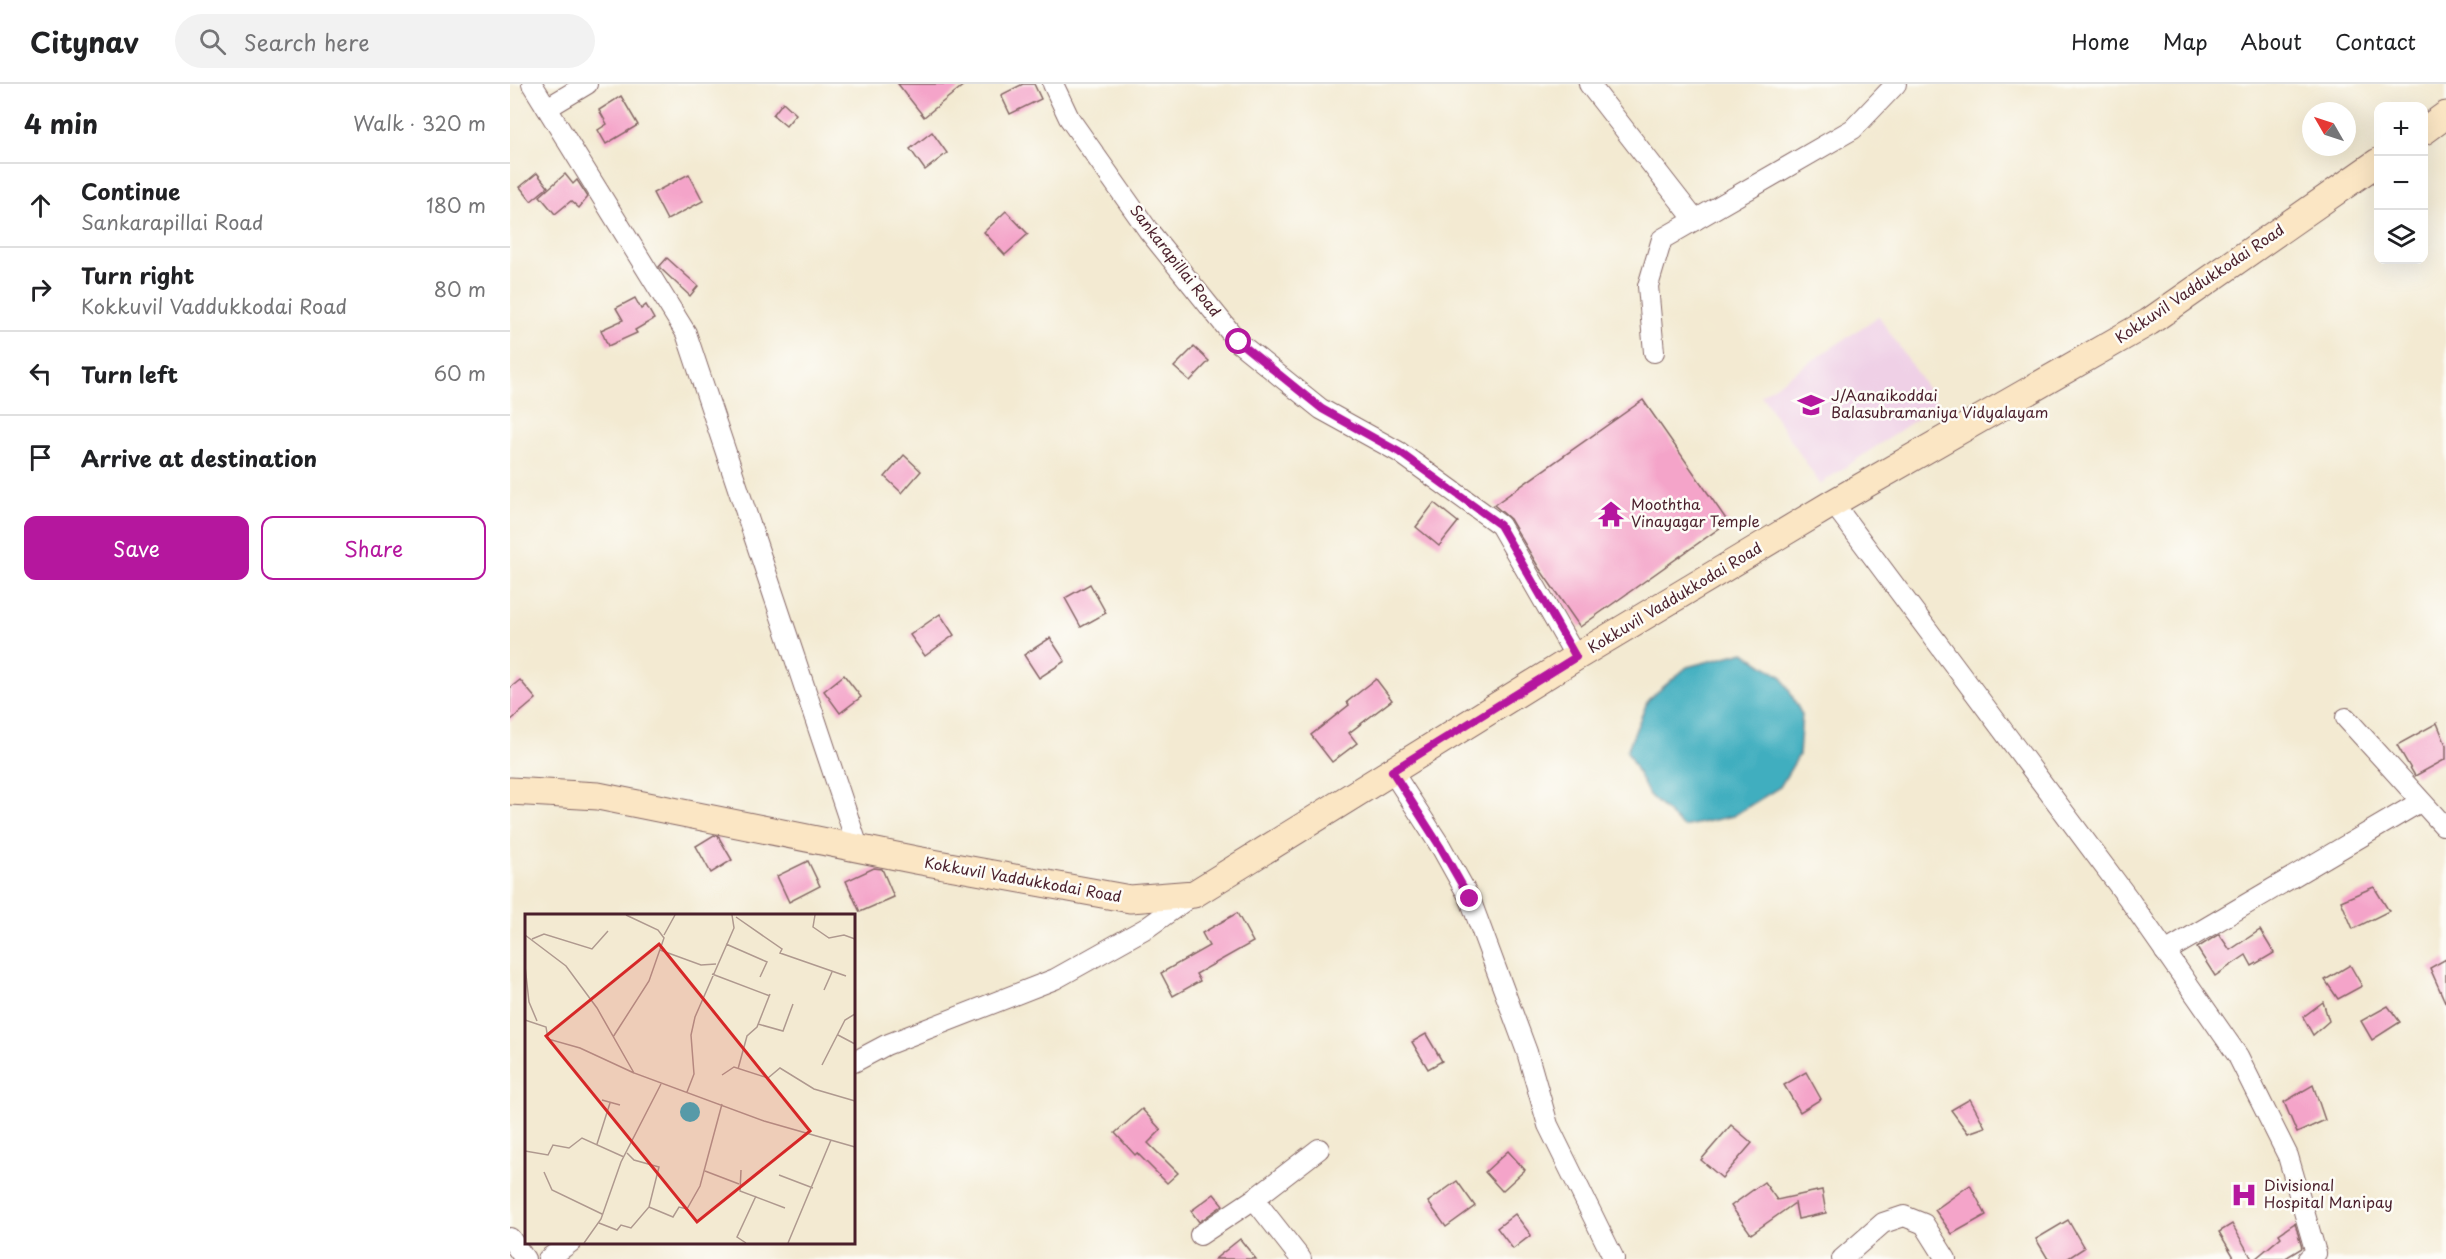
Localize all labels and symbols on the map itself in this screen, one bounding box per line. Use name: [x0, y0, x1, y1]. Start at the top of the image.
north arrow: [2302, 102, 2356, 156]
street label: Sankarapillai Road: [1125, 199, 1227, 321]
street label: Kokkuvil Vaddukkodai Road: [2110, 217, 2288, 348]
route start: [1225, 328, 1251, 354]
place label: J/Aanaikoddai Balasubramaniya Vidyalayam: [1831, 383, 2049, 423]
school or university icon: J/Aanaikoddai Balasubramaniya Vidyalayam: [1796, 390, 1826, 420]
place label: Mooththa Vinayagar Temple: [1631, 492, 1760, 532]
temple icon: Mooththa Vinayagar Temple: [1596, 499, 1626, 529]
street label: Kokkuvil Vaddukkodai Road: [1583, 535, 1766, 658]
street label: Kokkuvil Vaddukkodai Road: [923, 850, 1124, 907]
route end: [1456, 885, 1482, 911]
inset map: [525, 914, 855, 1244]
place label: Divisional Hospital Manipay: [2264, 1173, 2393, 1213]
hospital icon: Divisional Hospital Manipay: [2229, 1180, 2259, 1210]

